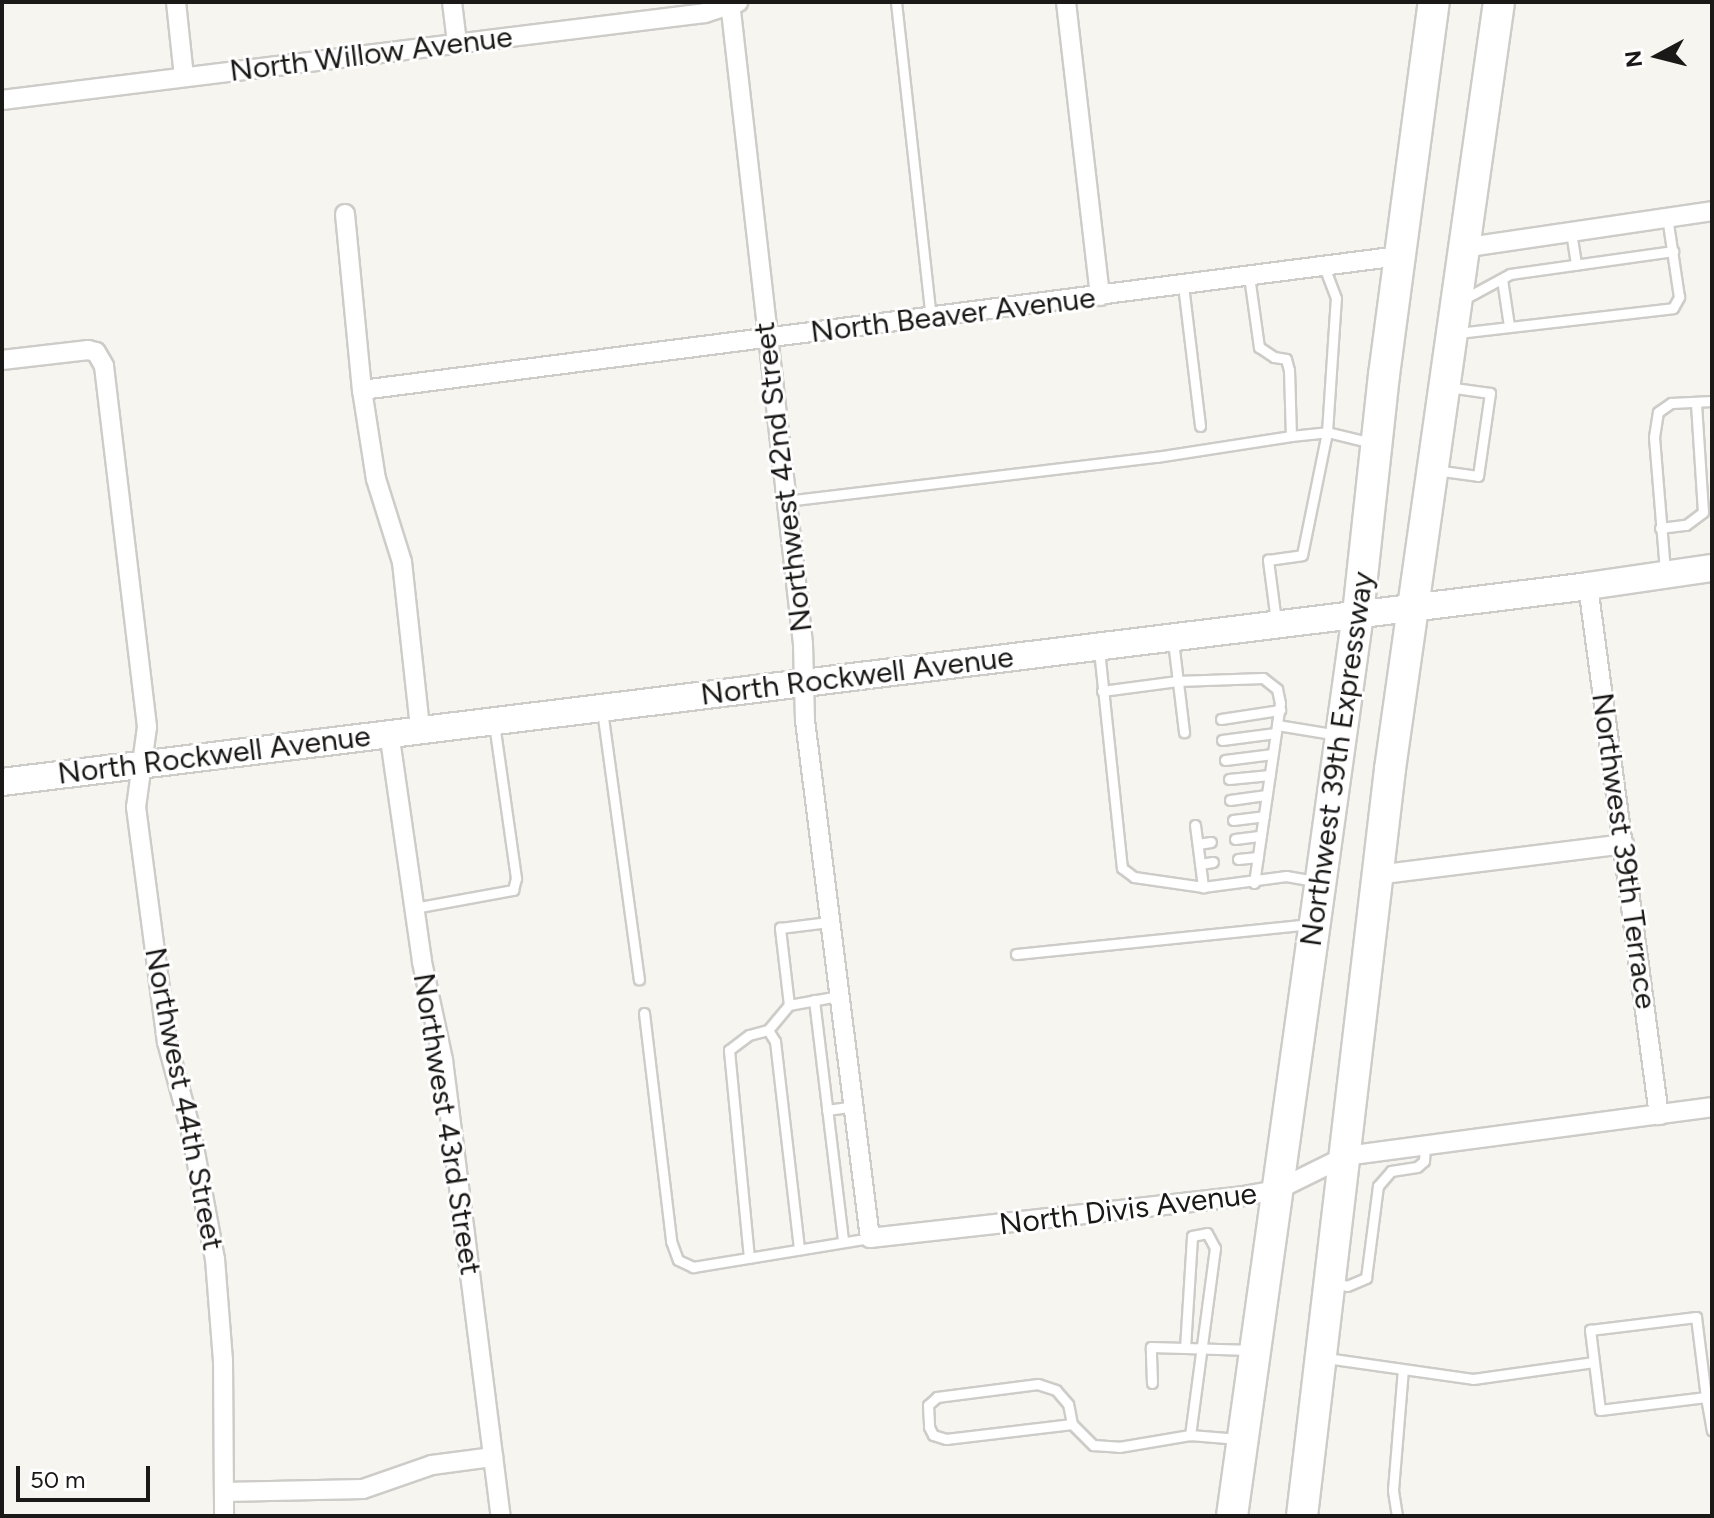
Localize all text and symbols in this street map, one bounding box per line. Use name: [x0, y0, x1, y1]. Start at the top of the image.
north arrow: [1618, 16, 1698, 96]
street label: North Willow Avenue: [228, 19, 514, 89]
text: N: [1619, 49, 1648, 69]
street label: North Beaver Avenue: [809, 280, 1097, 350]
street label: Northwest 42nd Street: [746, 320, 820, 634]
street label: Northwest 39th Expressway: [1293, 569, 1381, 949]
street label: North Rockwell Avenue: [699, 639, 1015, 713]
street label: Northwest 39th Terrace: [1584, 691, 1664, 1011]
street label: North Rockwell Avenue: [56, 718, 372, 792]
street label: Northwest 44th Street: [137, 945, 231, 1253]
street label: Northwest 43rd Street: [405, 971, 489, 1277]
street label: North Divis Avenue: [997, 1175, 1259, 1243]
scale bar: [20, 1450, 154, 1500]
text: 50 m: [30, 1465, 86, 1494]

